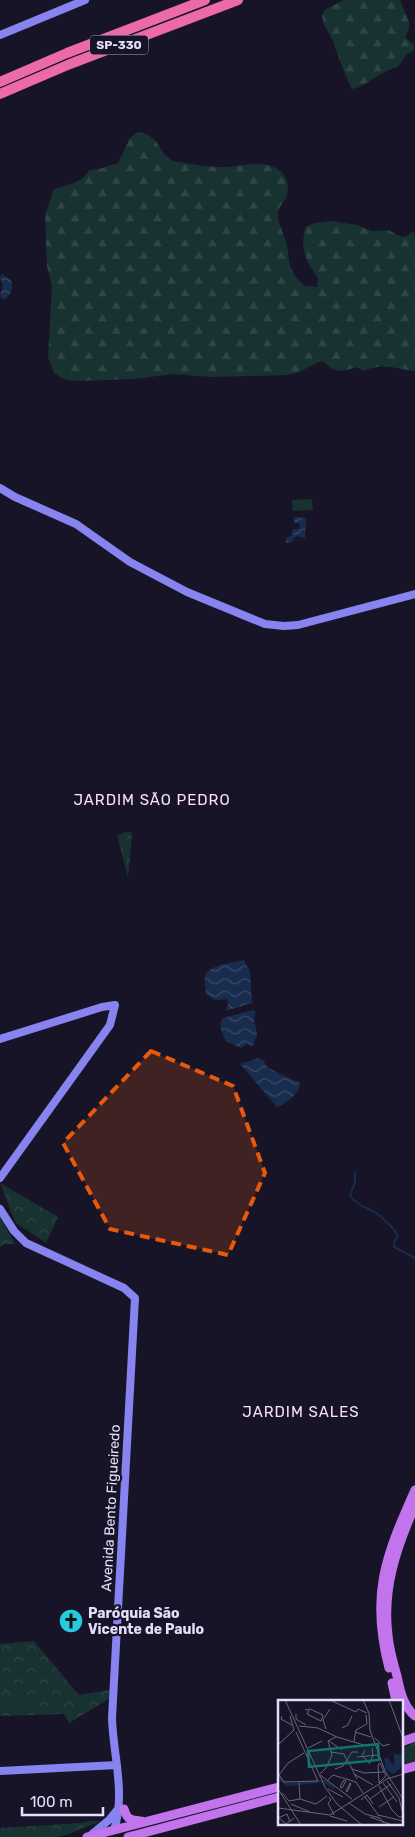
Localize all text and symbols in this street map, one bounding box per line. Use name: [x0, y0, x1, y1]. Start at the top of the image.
road number: SP-330: [90, 36, 148, 54]
district label: JARDIM SÃO PEDRO: [73, 791, 231, 809]
district label: JARDIM SALES: [242, 1403, 360, 1421]
street label: Avenida Bento Figueiredo: [98, 1424, 124, 1592]
place label: Paróquia São Vicente de Paulo: [88, 1605, 204, 1638]
church icon: Paróquia São Vicente de Paulo: [58, 1608, 84, 1634]
inset map: [278, 1700, 402, 1824]
scale bar: [22, 1784, 104, 1816]
text: 100 m: [30, 1793, 72, 1811]

